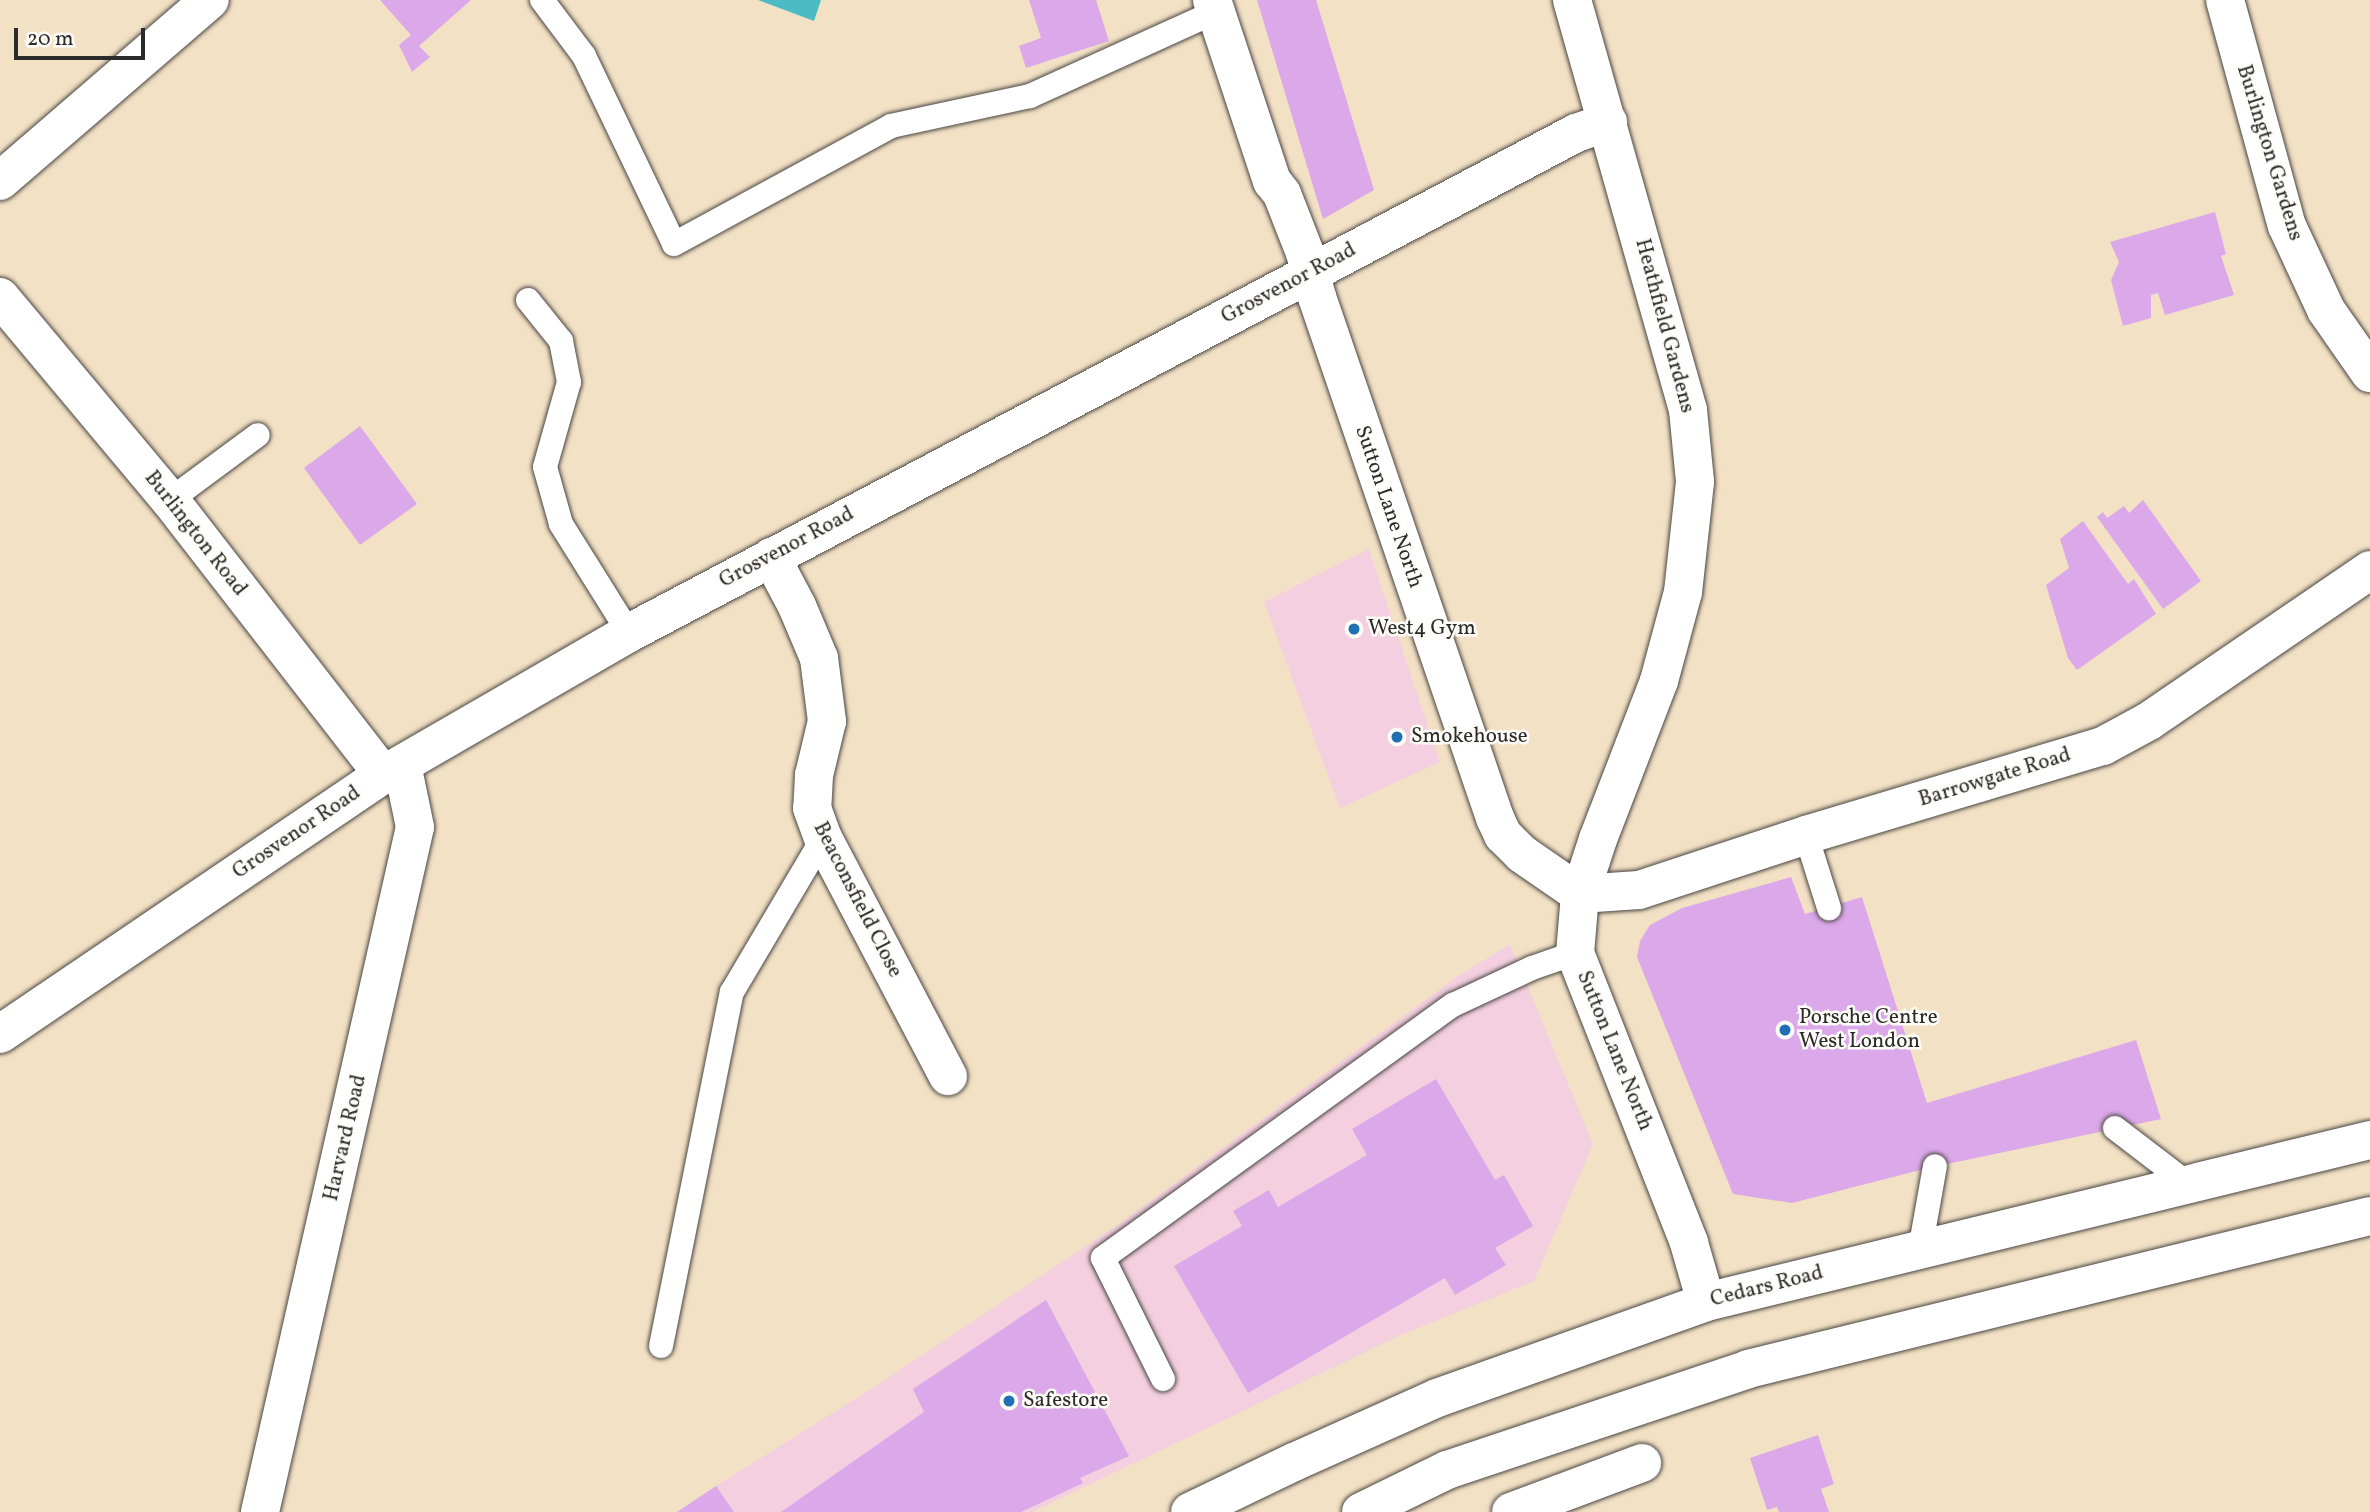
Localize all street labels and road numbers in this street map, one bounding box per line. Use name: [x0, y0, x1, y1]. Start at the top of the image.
street label: Burlington Gardens: [2230, 62, 2308, 244]
street label: Heathfield Gardens: [1629, 236, 1699, 416]
street label: Grosvenor Road: [1217, 238, 1361, 330]
street label: Sutton Lane North: [1348, 423, 1428, 591]
street label: Burlington Road: [138, 466, 252, 602]
street label: Grosvenor Road: [715, 502, 859, 594]
street label: Barrowgate Road: [1916, 743, 2074, 813]
street label: Grosvenor Road: [228, 781, 366, 885]
street label: Beaconsfield Close: [807, 818, 907, 982]
street label: Sutton Lane North: [1570, 967, 1658, 1135]
street label: Harvard Road: [319, 1072, 373, 1204]
street label: Cedars Road: [1708, 1261, 1826, 1313]

